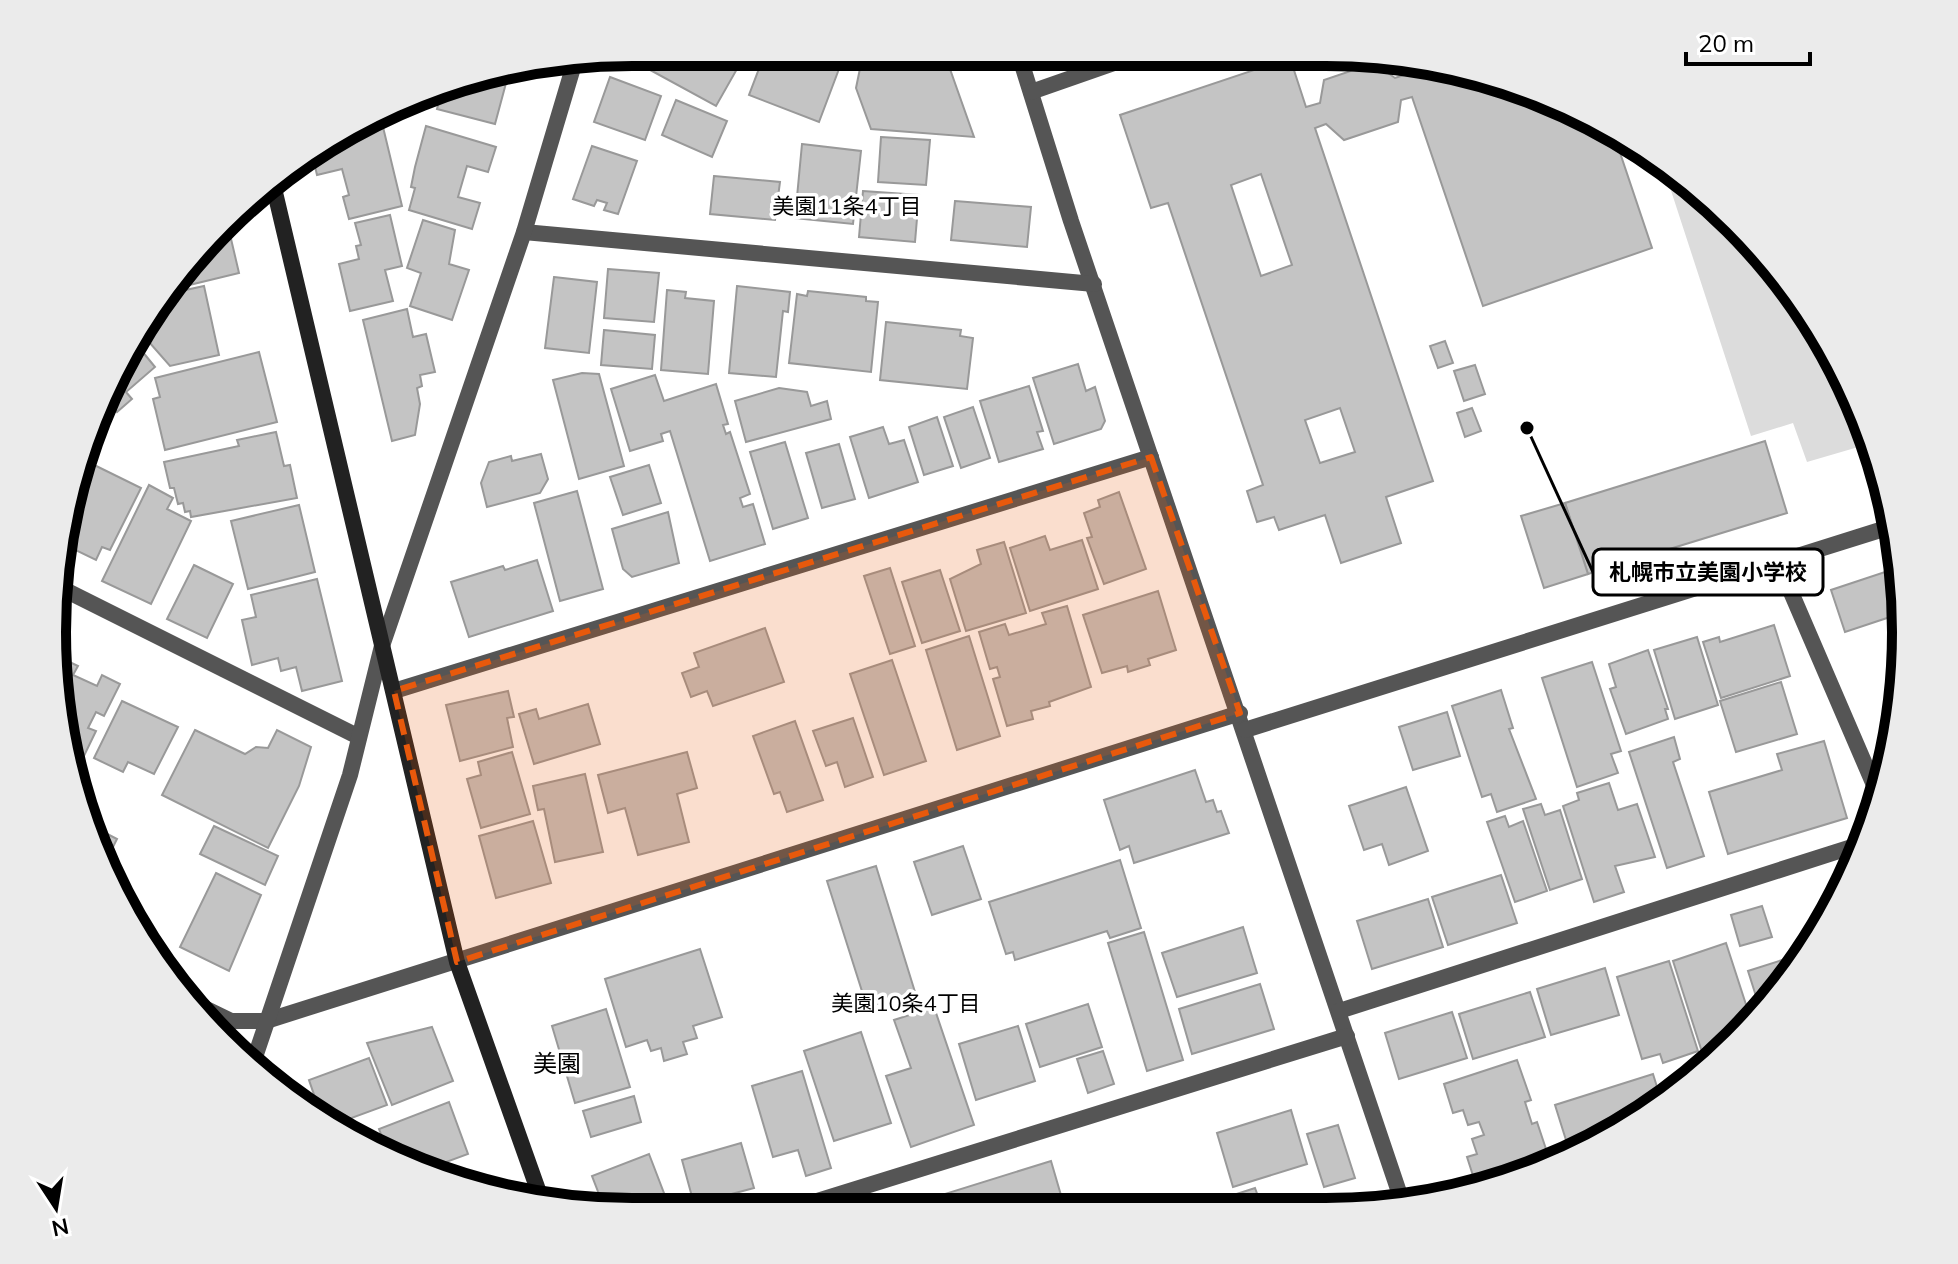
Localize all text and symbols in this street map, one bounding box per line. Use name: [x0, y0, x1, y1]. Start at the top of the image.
scale bar: [1686, 16, 1810, 66]
text: 20 m: [1698, 28, 1754, 58]
district label: 美園11条4丁目: [772, 192, 922, 220]
callout: 札幌市立美園小学校: [1593, 549, 1823, 595]
text: 札幌市立美園小学校: [1609, 558, 1807, 586]
district label: 美園10条4丁目: [831, 989, 981, 1017]
district label: 美園: [533, 1048, 581, 1078]
north arrow: [16, 1168, 96, 1248]
text: N: [49, 1212, 71, 1243]

